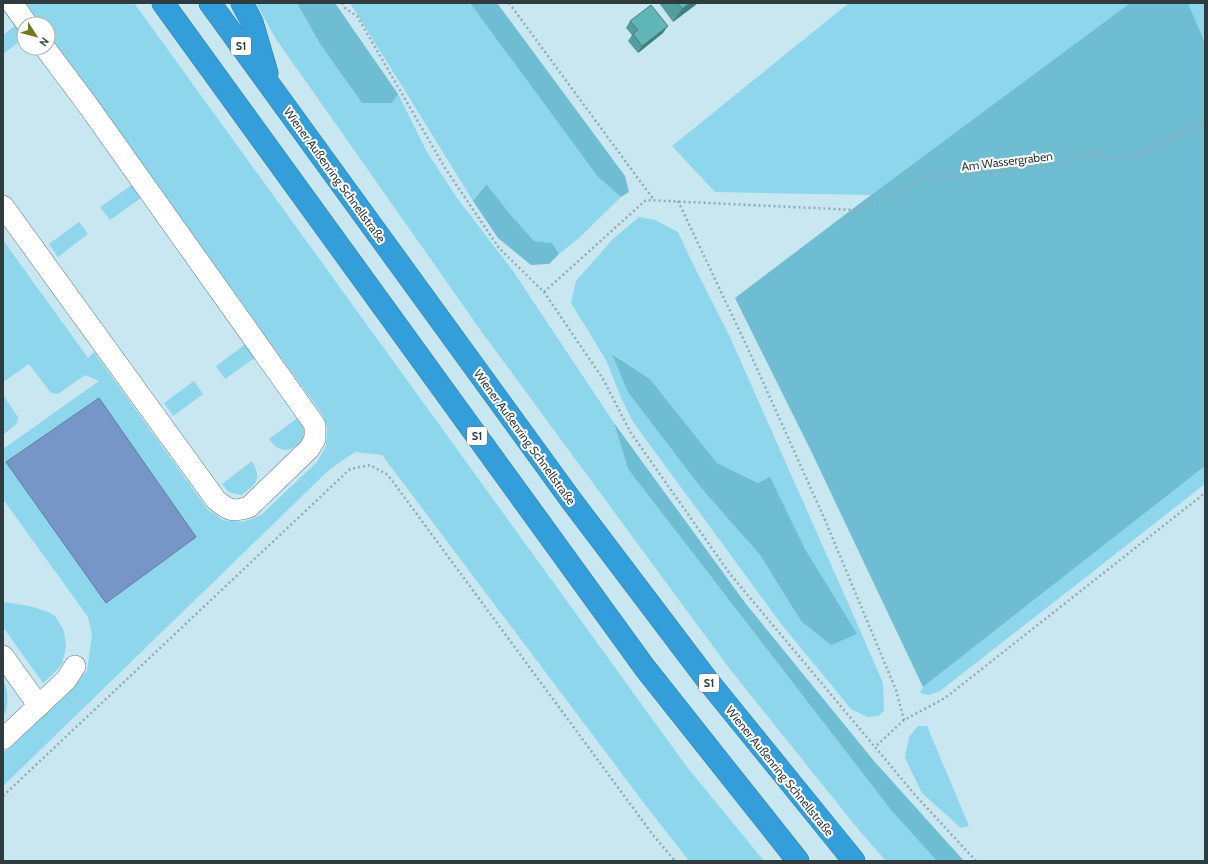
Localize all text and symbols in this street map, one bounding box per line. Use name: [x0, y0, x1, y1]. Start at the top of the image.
north arrow: [16, 16, 56, 56]
text: N: [36, 35, 52, 49]
road number: S1: [231, 37, 251, 55]
street label: Wiener Außenring Schnellstraße: [281, 105, 389, 245]
street label: Am Wassergraben: [960, 148, 1054, 174]
street label: Wiener Außenring Schnellstraße: [471, 367, 579, 507]
road number: S1: [467, 427, 487, 445]
road number: S1: [699, 674, 719, 692]
street label: Wiener Außenring Schnellstraße: [723, 703, 837, 839]

